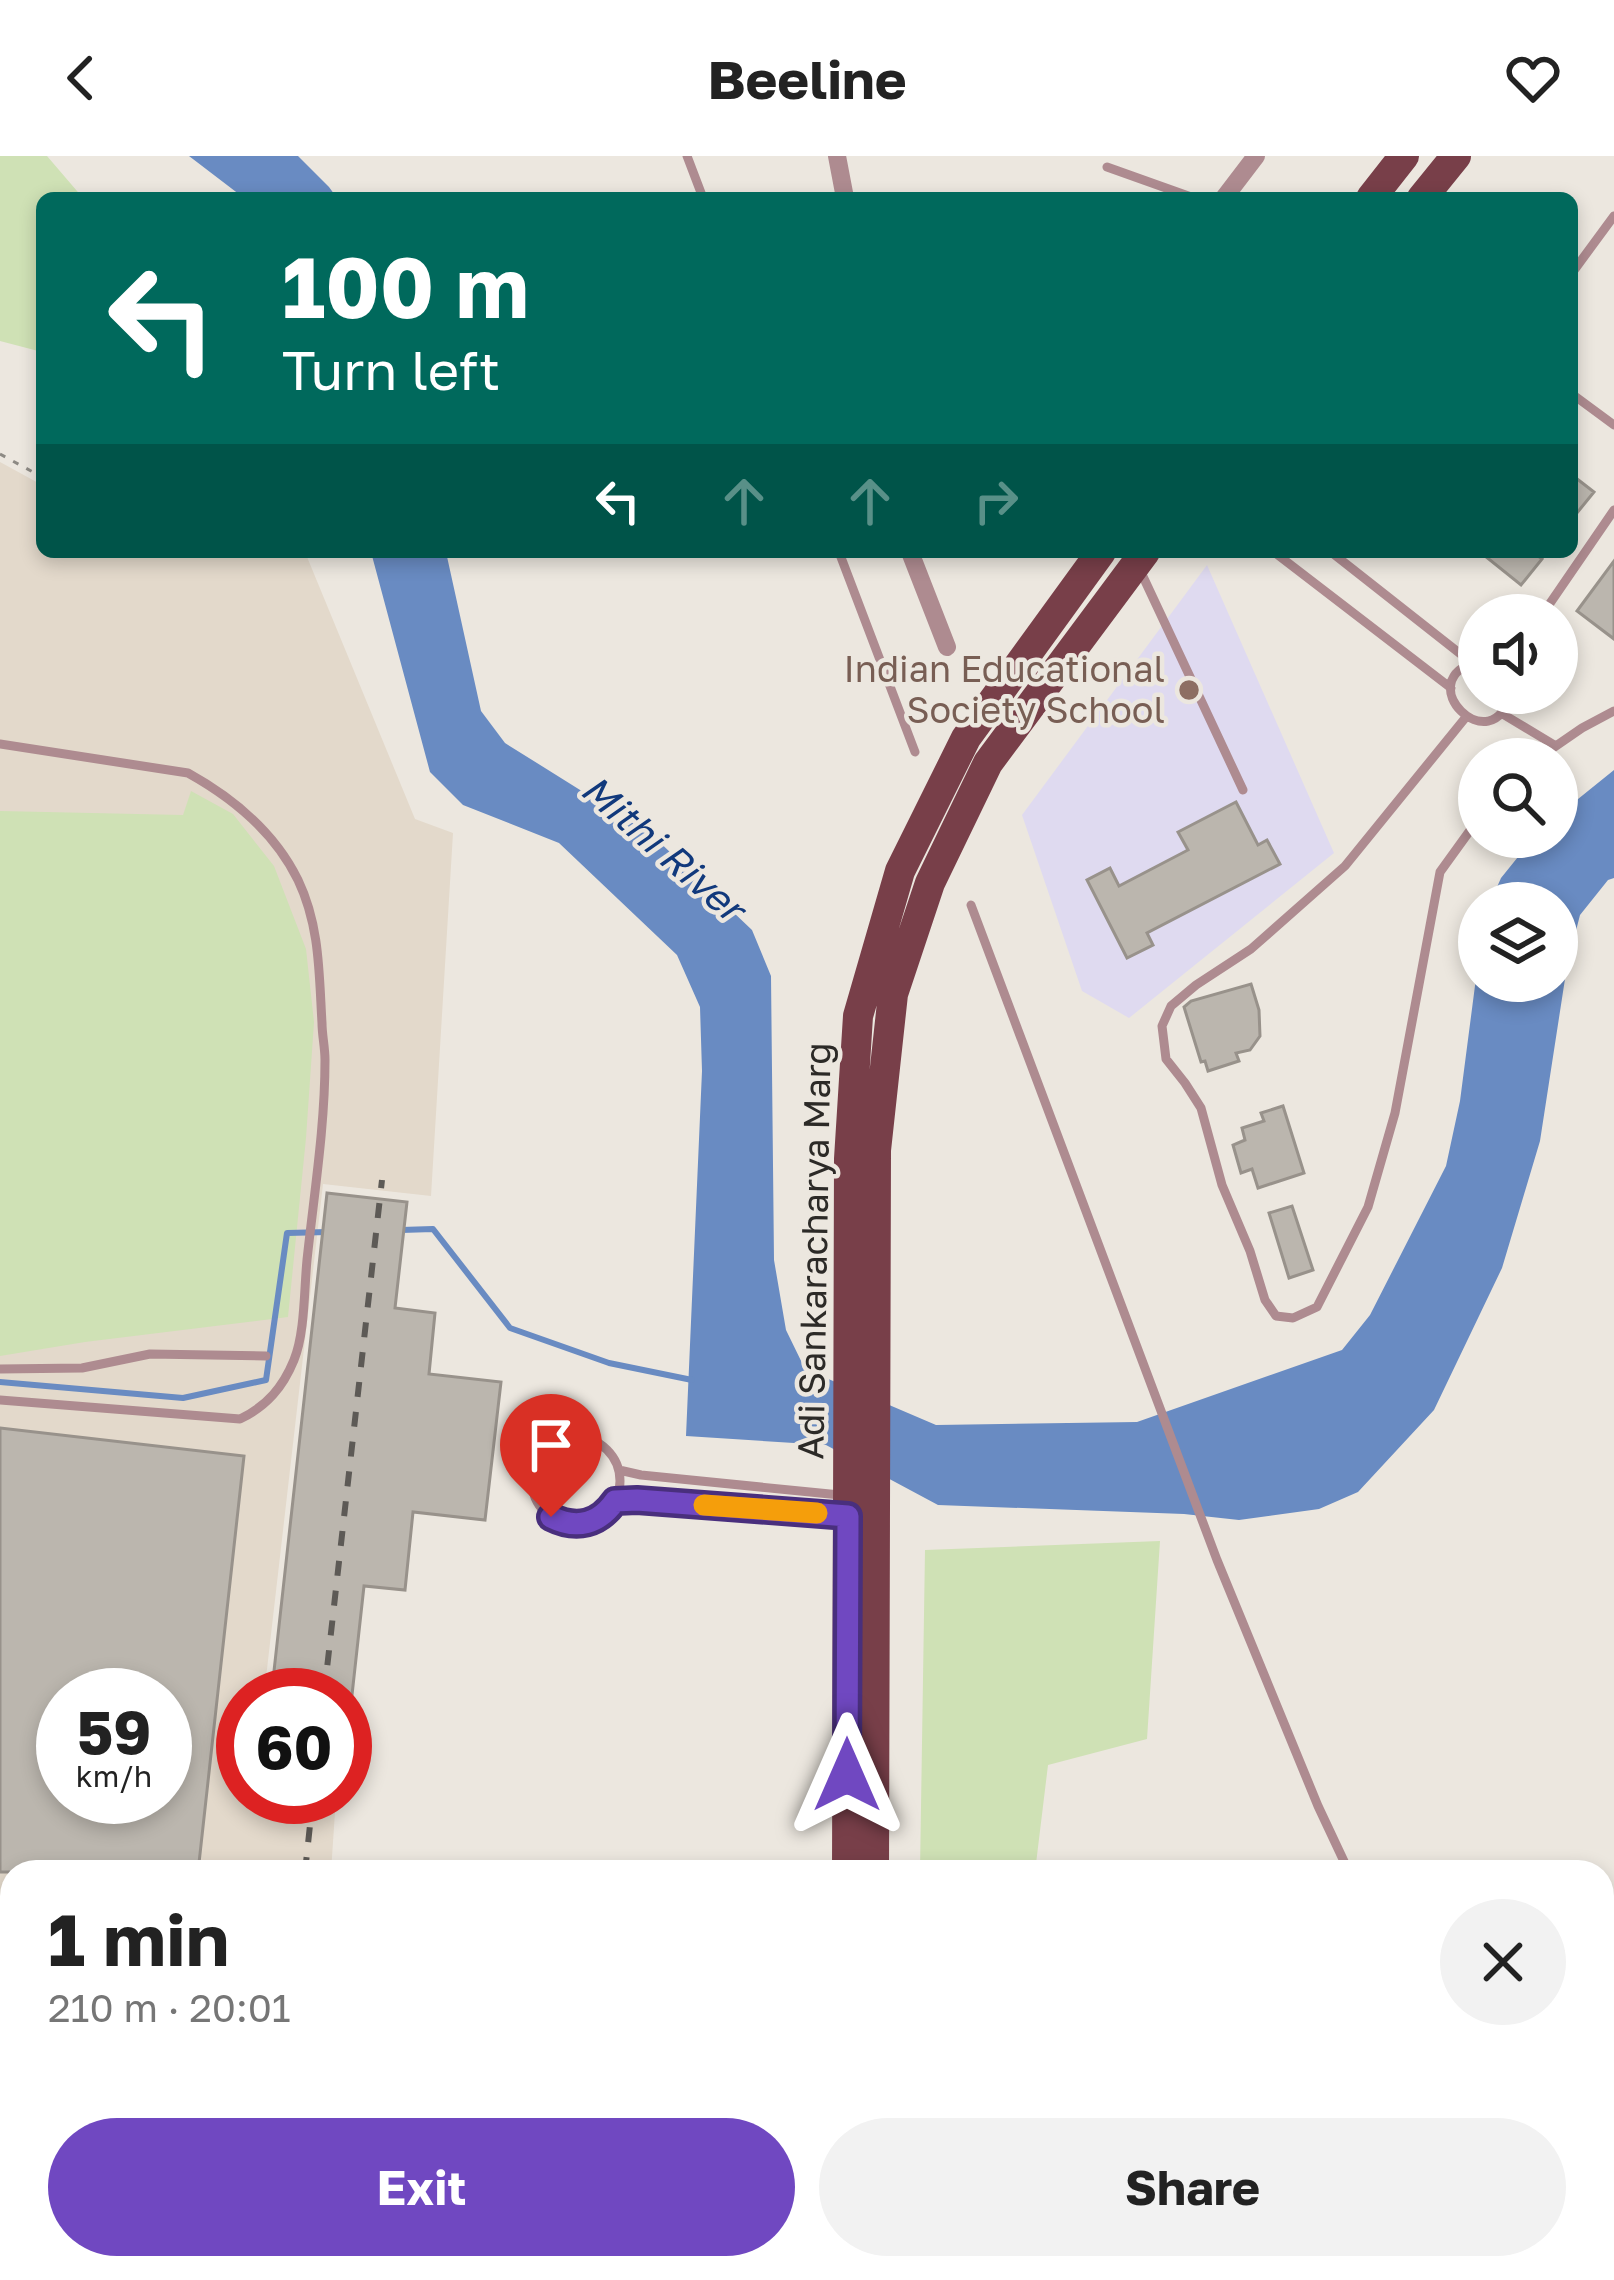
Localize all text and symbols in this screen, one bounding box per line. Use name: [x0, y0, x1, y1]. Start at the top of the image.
icon: back: [48, 45, 114, 111]
icon: heart: [1500, 45, 1566, 111]
text: Beeline: [707, 46, 907, 111]
text: 100 m: [282, 236, 529, 336]
icon: left: [84, 240, 240, 396]
text: Turn left: [282, 337, 500, 402]
icon: left: [585, 468, 651, 534]
icon: ahead: [711, 468, 777, 534]
icon: ahead: [837, 468, 903, 534]
icon: right: [963, 468, 1029, 534]
map controls: [1458, 594, 1578, 1002]
button: sound: [1458, 594, 1578, 714]
place label: Indian Educational Society School: [844, 647, 1165, 731]
marker: Indian Educational Society School: [1176, 677, 1202, 703]
button: search: [1458, 738, 1578, 858]
water label: Mithi River: [573, 764, 758, 934]
button: layers: [1458, 882, 1578, 1002]
street label: Adi Sankaracharya Marg: [788, 1042, 839, 1460]
pin: [500, 1394, 602, 1517]
icon: arrive: [518, 1412, 584, 1478]
speed limit sign: 60: [216, 1668, 372, 1824]
text: 59: [77, 1695, 151, 1767]
position arrow: [784, 1712, 910, 1838]
text: km/h: [76, 1758, 152, 1794]
text: 1 min: [48, 1895, 229, 1982]
button: close: [1440, 1899, 1566, 2025]
text: 210 m · 20:01: [48, 1984, 291, 2031]
button: Exit: [48, 2118, 795, 2256]
button: Share: [819, 2118, 1566, 2256]

